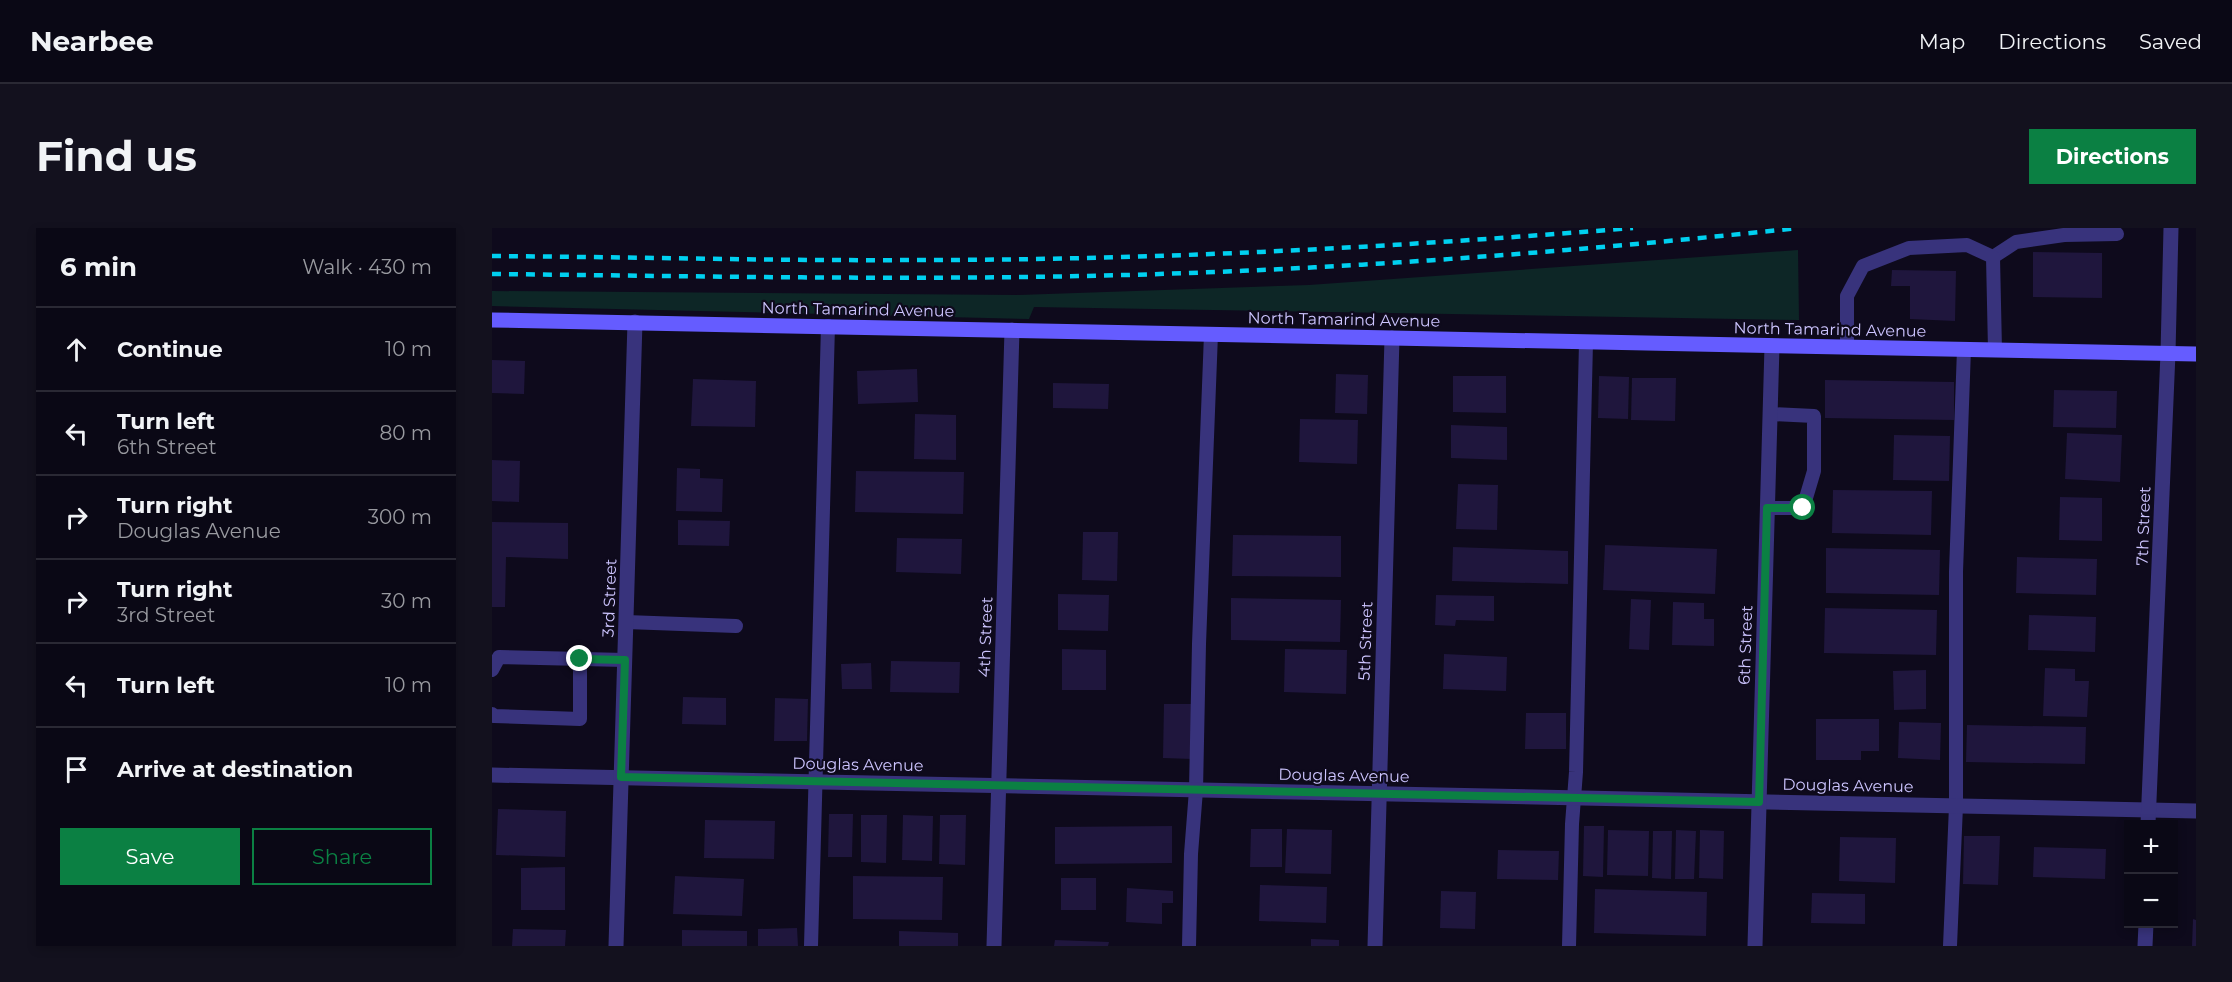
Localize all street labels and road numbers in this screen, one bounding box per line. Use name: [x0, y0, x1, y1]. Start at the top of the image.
street label: North Tamarind Avenue: [762, 298, 954, 321]
street label: North Tamarind Avenue: [1248, 308, 1440, 331]
street label: North Tamarind Avenue: [1734, 318, 1926, 341]
street label: 7th Street: [2133, 486, 2154, 566]
street label: 3rd Street: [599, 558, 620, 638]
street label: 4th Street: [975, 596, 996, 678]
street label: 5th Street: [1355, 601, 1376, 681]
street label: 6th Street: [1735, 604, 1756, 685]
street label: Douglas Avenue: [792, 754, 924, 775]
street label: Douglas Avenue: [1278, 765, 1410, 786]
street label: Douglas Avenue: [1782, 775, 1914, 796]

